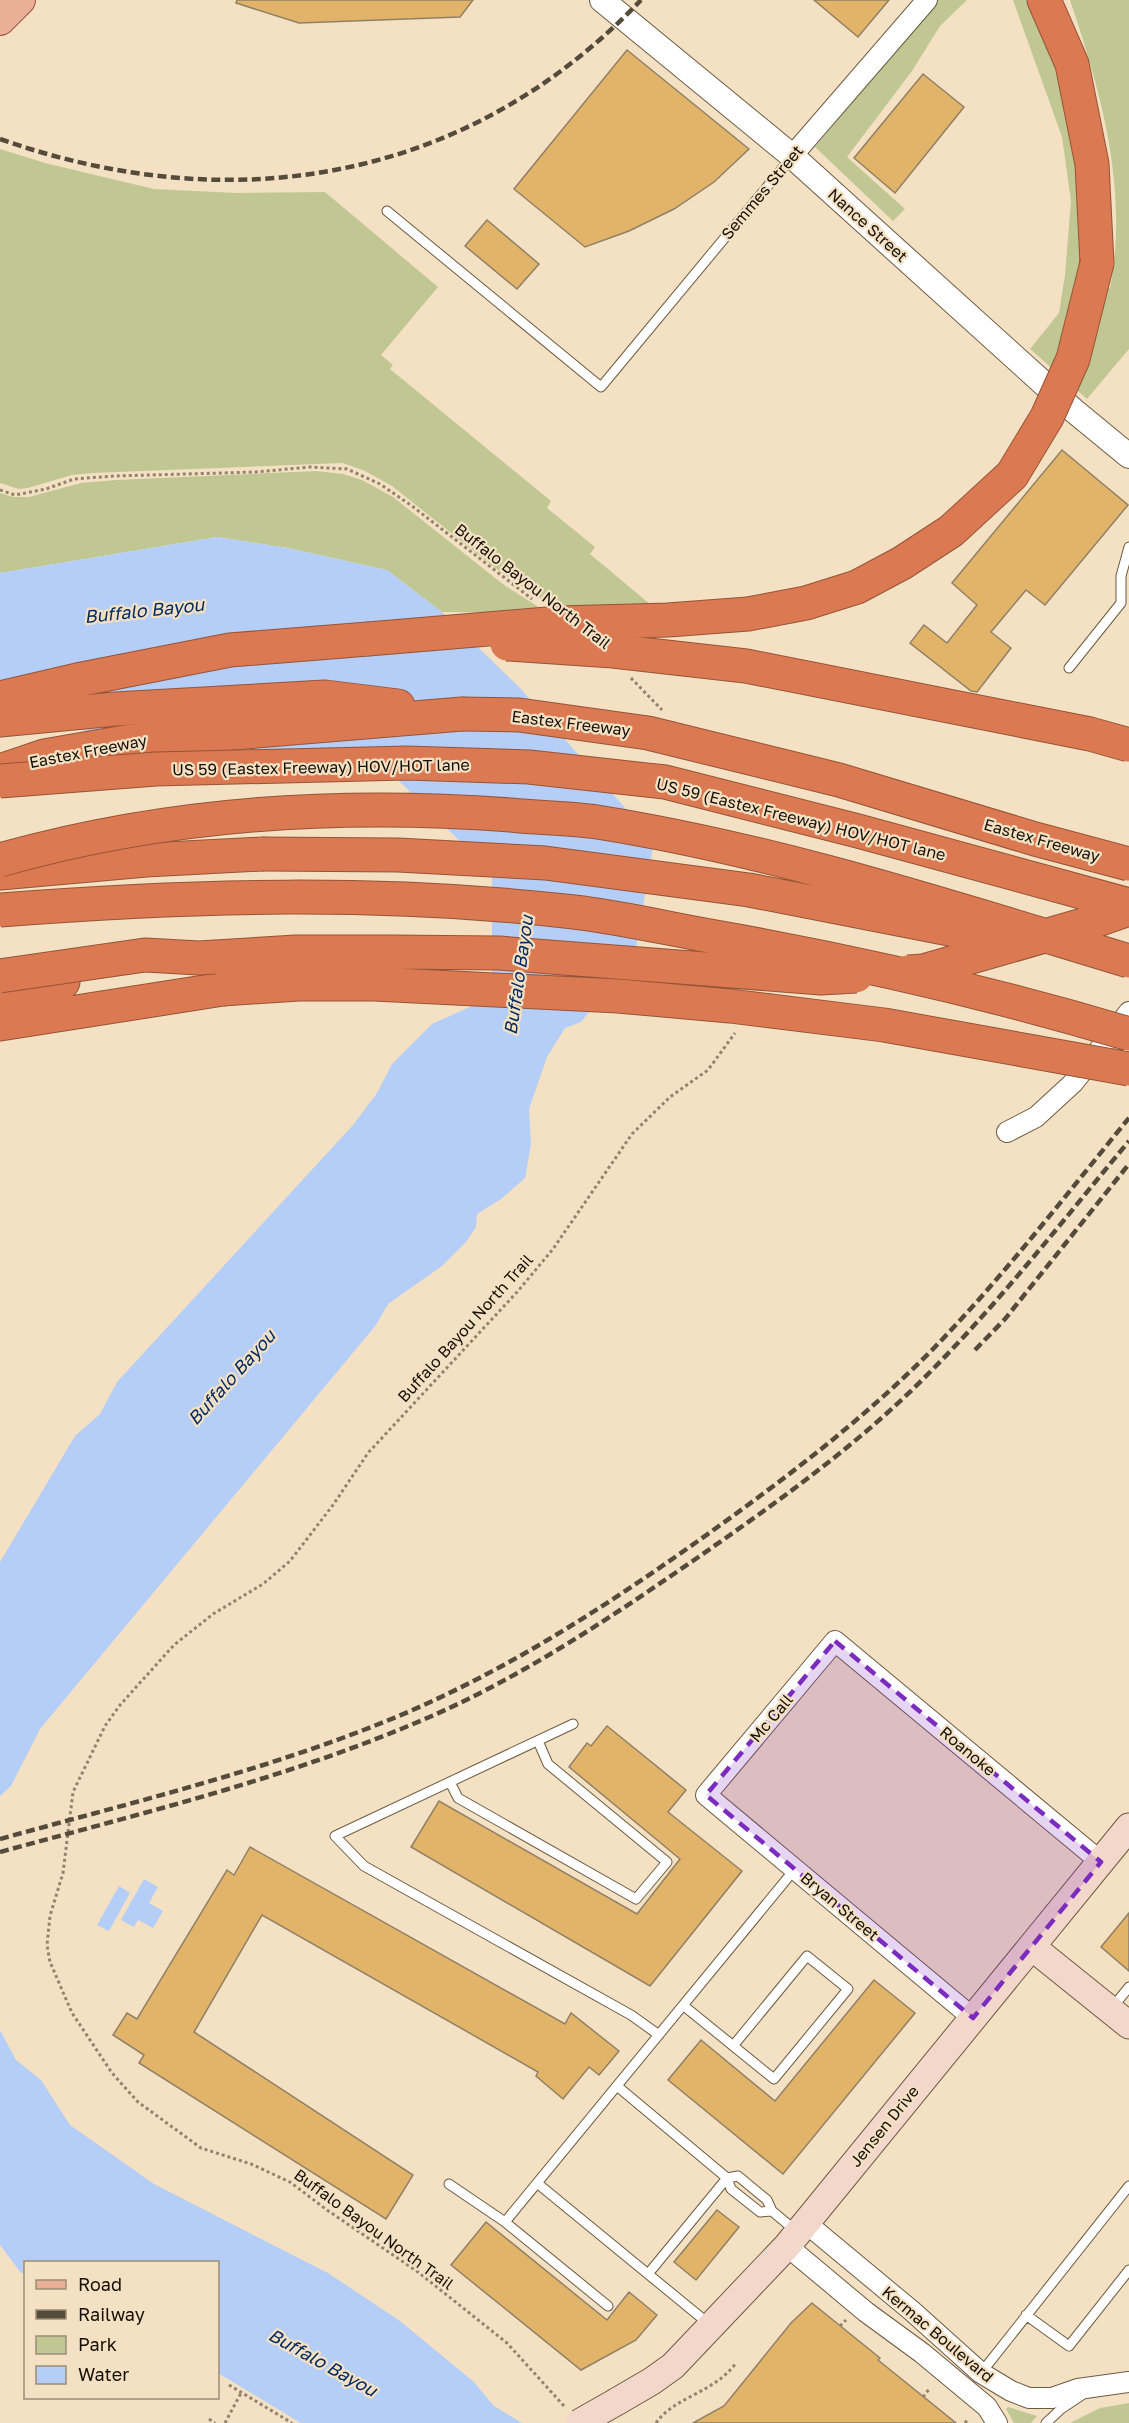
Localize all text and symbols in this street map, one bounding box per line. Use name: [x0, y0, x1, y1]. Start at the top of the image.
street label: Semmes Street: [717, 141, 807, 243]
street label: Nance Street: [824, 184, 912, 266]
street label: Buffalo Bayou North Trail: [451, 519, 615, 653]
water label: Buffalo Bayou: [83, 593, 206, 627]
street label: Eastex Freeway: [510, 706, 632, 740]
street label: Eastex Freeway: [27, 730, 149, 772]
street label: US 59 (Eastex Freeway) HOV/HOT lane: [172, 754, 470, 780]
street label: US 59 (Eastex Freeway) HOV/HOT lane: [654, 773, 948, 865]
street label: Eastex Freeway: [982, 814, 1102, 866]
water label: Buffalo Bayou: [499, 913, 537, 1036]
street label: Buffalo Bayou North Trail: [393, 1250, 537, 1406]
water label: Buffalo Bayou: [183, 1324, 280, 1429]
street label: Mc Call: [745, 1690, 797, 1746]
street label: Roanoke: [936, 1722, 1000, 1780]
street label: Bryan Street: [797, 1867, 883, 1945]
street label: Jensen Drive: [845, 2081, 923, 2171]
street label: Buffalo Bayou North Trail: [290, 2164, 458, 2294]
legend: [24, 2261, 219, 2399]
text: Road: [78, 2273, 122, 2295]
street label: Kermac Boulevard: [878, 2281, 998, 2387]
text: Railway: [78, 2303, 145, 2325]
water label: Buffalo Bayou: [265, 2323, 382, 2401]
text: Park: [78, 2333, 117, 2355]
text: Water: [78, 2363, 129, 2385]

